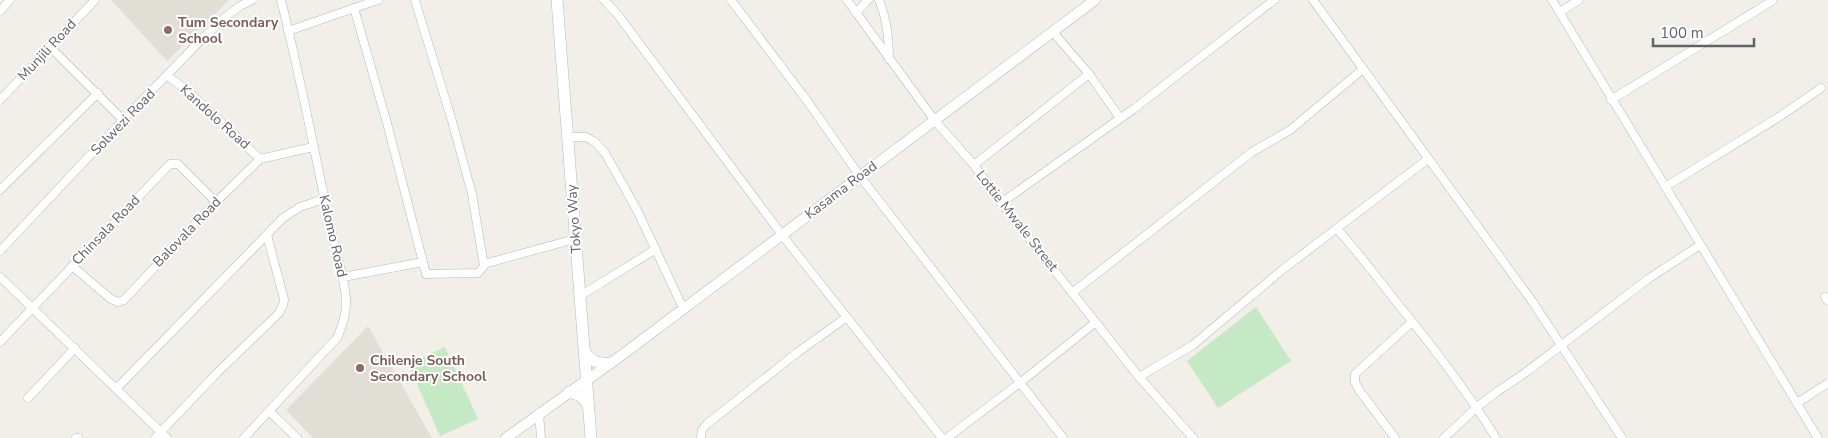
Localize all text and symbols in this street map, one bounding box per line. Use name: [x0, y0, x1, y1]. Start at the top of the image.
place label: Tum Secondary School: [178, 13, 279, 48]
street label: Munjili Road: [13, 15, 81, 85]
scale bar: [1653, 15, 1754, 47]
text: 100 m: [1660, 23, 1704, 43]
marker: Tum Secondary School: [162, 24, 174, 36]
street label: Kandolo Road: [176, 80, 254, 154]
street label: Solwezi Road: [87, 85, 159, 159]
street label: Kasama Road: [801, 157, 881, 223]
street label: Lottie Mwale Street: [971, 166, 1063, 276]
street label: Tokyo Way: [562, 183, 586, 254]
street label: Chinsala Road: [68, 191, 144, 269]
street label: Balovala Road: [149, 193, 225, 271]
street label: Kalomo Road: [314, 193, 352, 279]
place label: Chilenje South Secondary School: [370, 351, 487, 386]
marker: Chilenje South Secondary School: [354, 362, 366, 374]

